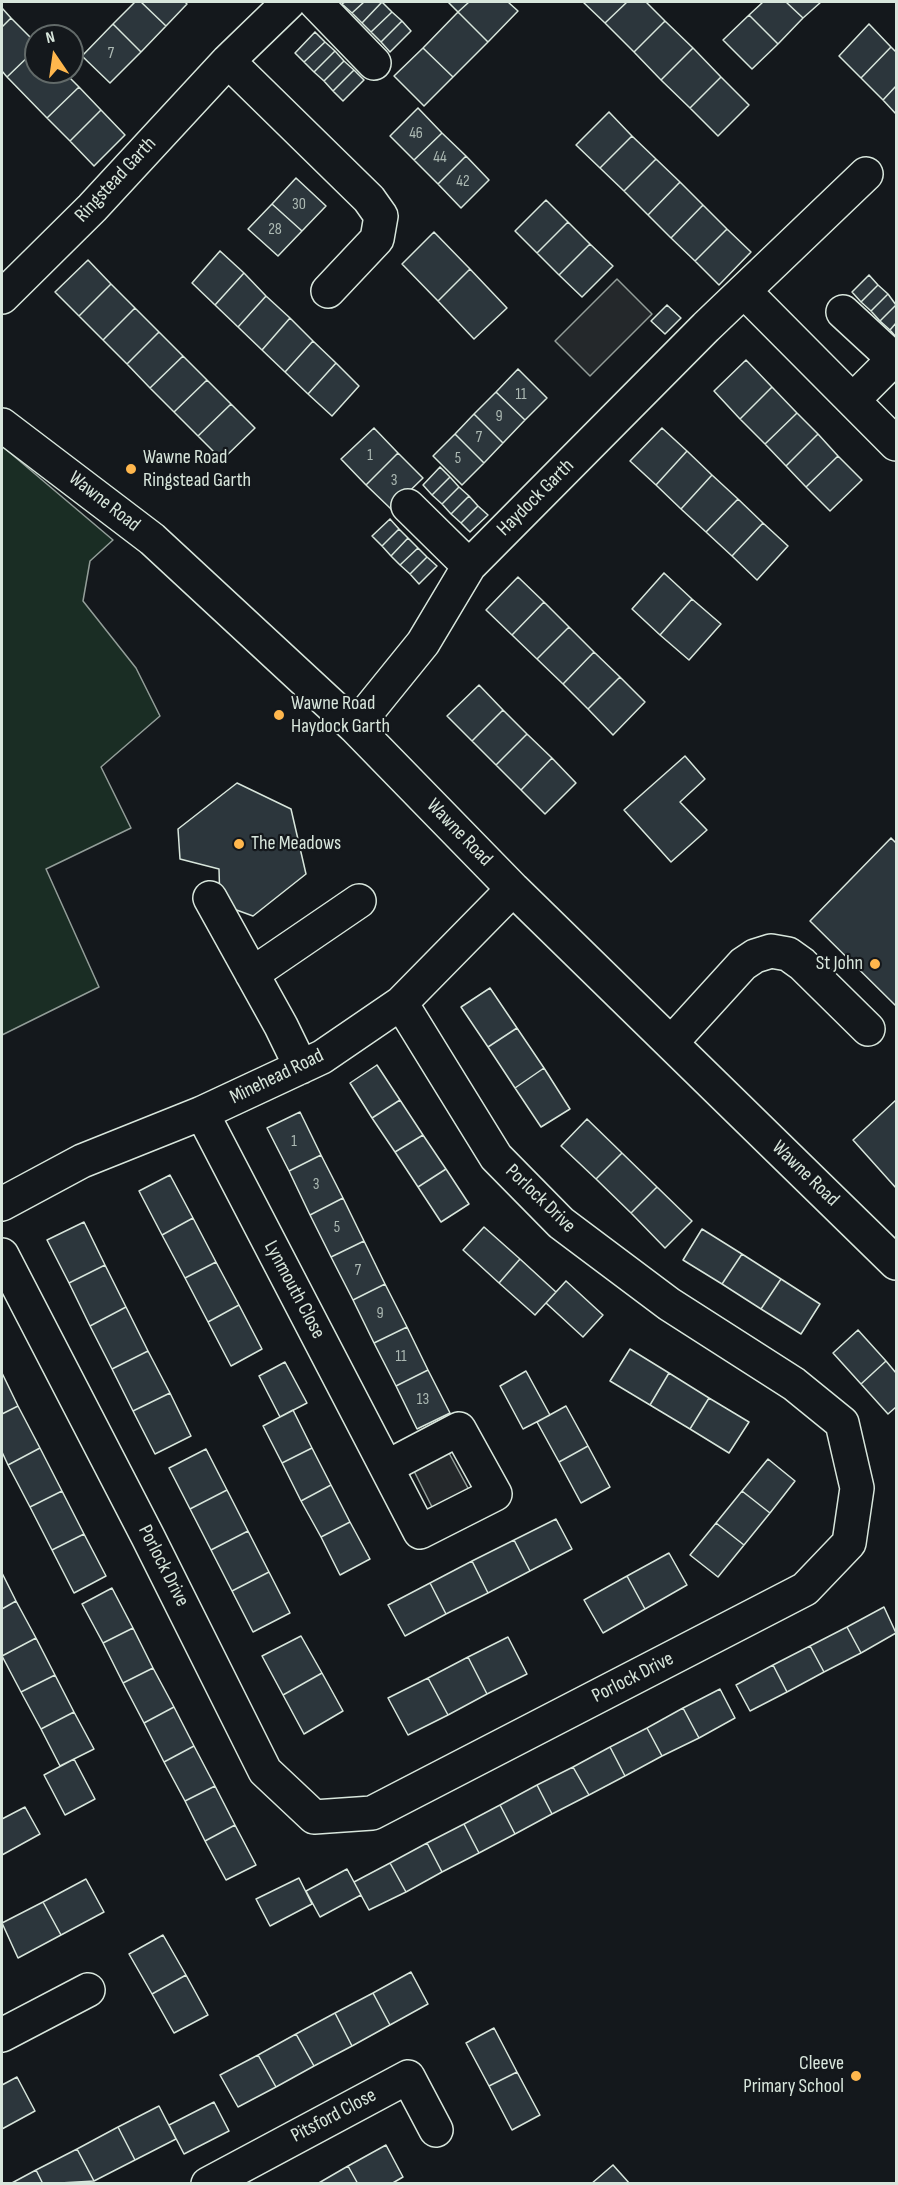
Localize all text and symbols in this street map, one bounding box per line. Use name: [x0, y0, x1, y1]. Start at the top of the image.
north arrow: [24, 24, 84, 84]
text: N: [44, 28, 57, 48]
house number: 7: [108, 44, 114, 64]
house number: 46: [409, 124, 423, 144]
street label: Ringstead Garth: [70, 132, 162, 228]
house number: 44: [433, 148, 447, 168]
house number: 42: [456, 172, 470, 192]
house number: 30: [292, 195, 306, 215]
house number: 28: [268, 220, 282, 240]
house number: 11: [515, 385, 527, 405]
house number: 9: [495, 407, 503, 427]
house number: 7: [476, 428, 482, 448]
place label: Wawne Road Ringstead Garth: [143, 446, 251, 493]
house number: 1: [367, 446, 373, 466]
house number: 5: [455, 449, 461, 469]
street label: Haydock Garth: [493, 455, 579, 541]
marker: Wawne Road Ringstead Garth: [124, 462, 138, 476]
street label: Wawne Road: [63, 467, 145, 537]
house number: 3: [391, 471, 397, 491]
place label: Wawne Road Haydock Garth: [291, 692, 390, 739]
marker: Wawne Road Haydock Garth: [272, 708, 286, 722]
street label: Wawne Road: [421, 794, 497, 872]
place label: The Meadows: [251, 832, 341, 856]
marker: The Meadows: [232, 837, 246, 851]
place label: St John: [816, 952, 863, 976]
marker: St John: [868, 957, 882, 971]
street label: Minehead Road: [226, 1044, 328, 1110]
house number: 1: [291, 1132, 297, 1152]
street label: Wawne Road: [766, 1136, 844, 1212]
street label: Porlock Drive: [500, 1160, 580, 1238]
house number: 3: [313, 1175, 319, 1195]
house number: 5: [334, 1218, 340, 1238]
street label: Lynmouth Close: [258, 1237, 330, 1343]
house number: 7: [355, 1261, 361, 1281]
house number: 9: [376, 1304, 384, 1324]
house number: 11: [395, 1347, 407, 1367]
house number: 13: [417, 1390, 429, 1410]
street label: Porlock Drive: [132, 1521, 194, 1611]
street label: Porlock Drive: [588, 1647, 678, 1709]
place label: Cleeve Primary School: [743, 2052, 844, 2099]
marker: Cleeve Primary School: [849, 2069, 863, 2083]
street label: Pitsford Close: [287, 2084, 381, 2148]

